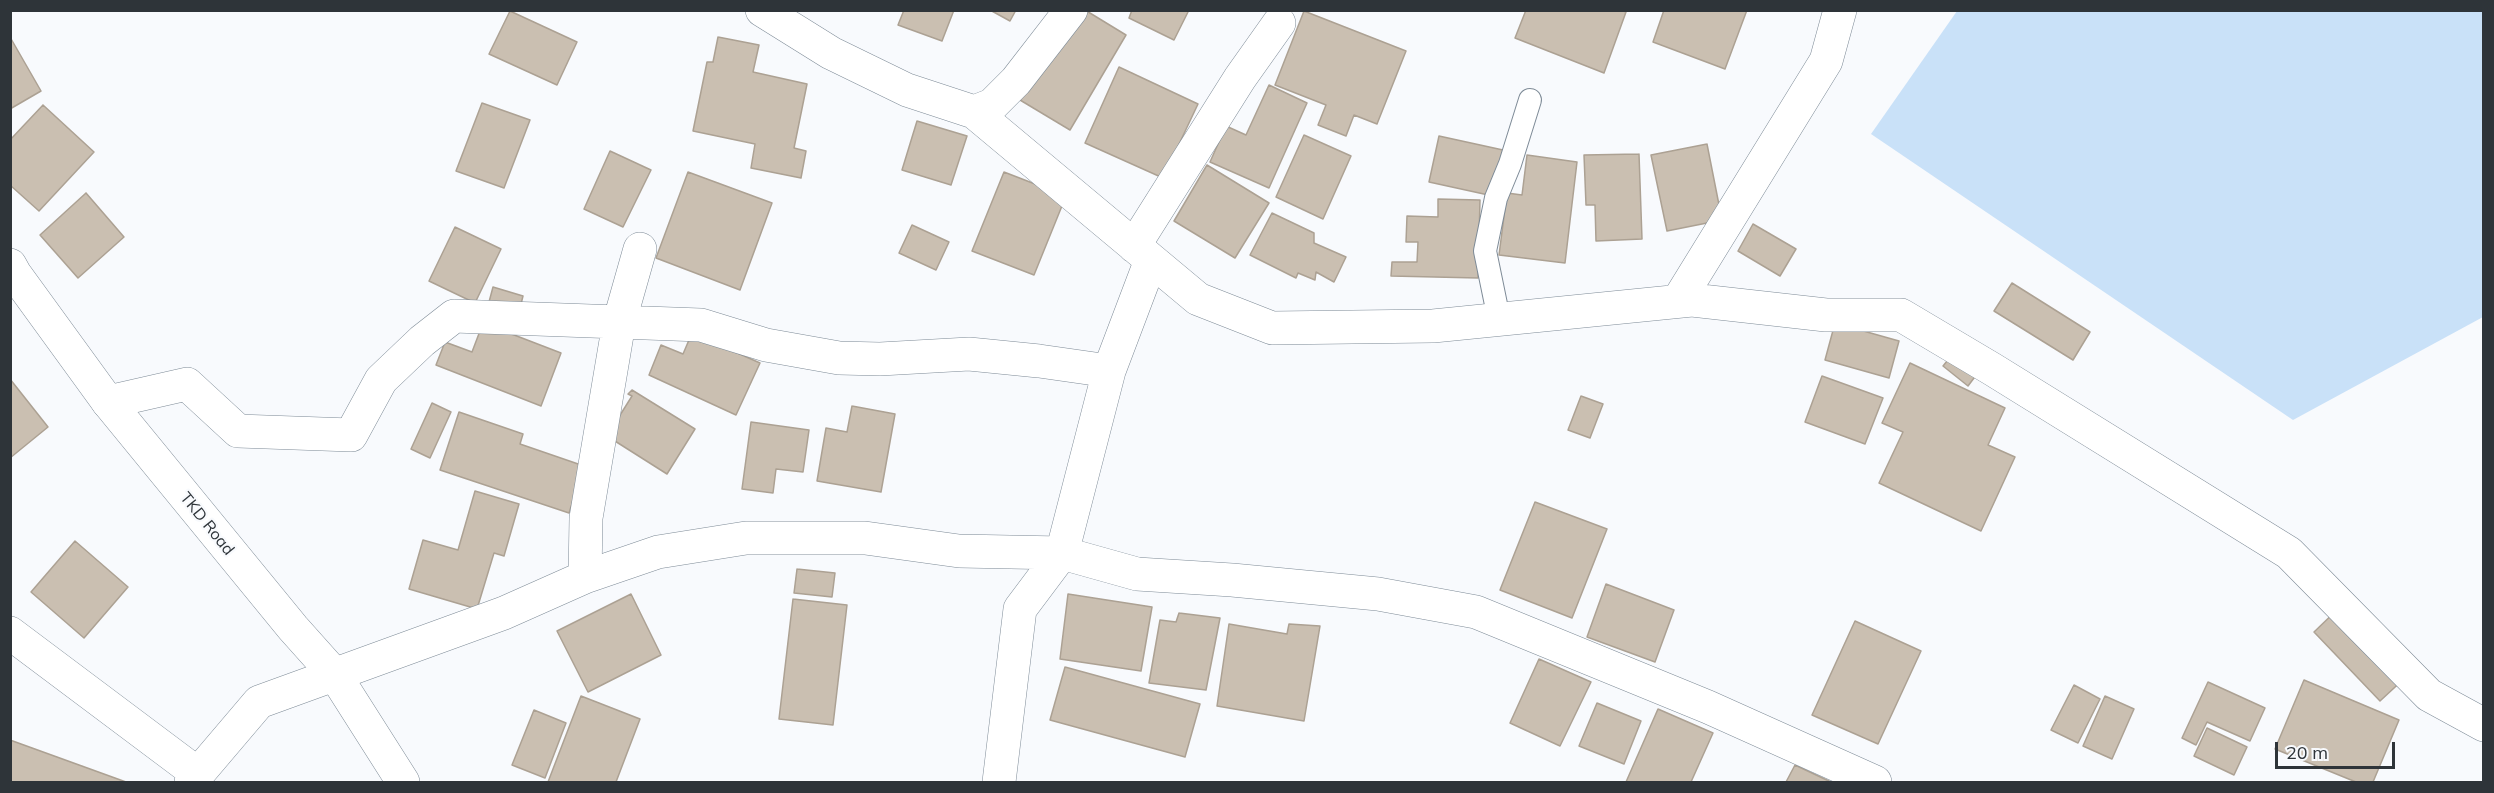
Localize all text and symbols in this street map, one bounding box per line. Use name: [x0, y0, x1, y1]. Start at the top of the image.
street label: TKD Road: [176, 489, 238, 559]
scale bar: [2278, 730, 2398, 768]
text: 20 m: [2286, 741, 2328, 764]

